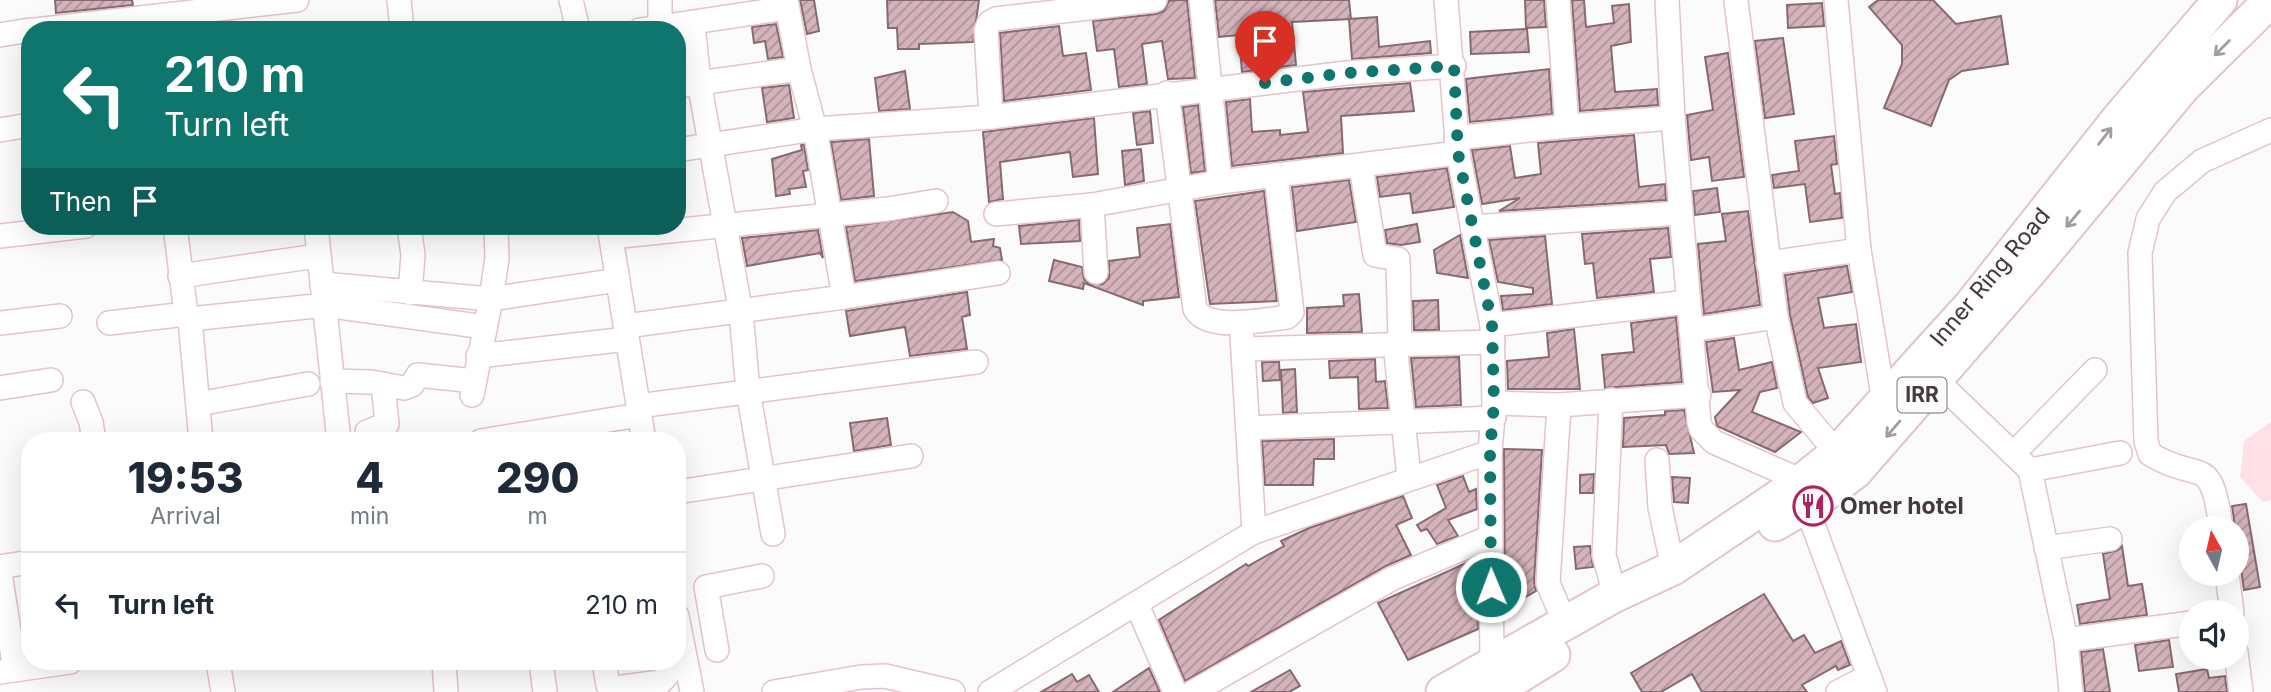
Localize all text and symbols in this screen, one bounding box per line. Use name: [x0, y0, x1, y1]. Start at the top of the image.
pin: [1235, 11, 1295, 83]
icon: arrive: [1246, 22, 1284, 60]
one-way arrow: [2214, 39, 2231, 56]
text: 210 m: [164, 45, 305, 104]
icon: left: [49, 49, 140, 140]
text: Turn left: [164, 105, 289, 144]
one-way arrow: [2097, 127, 2112, 146]
icon: arrive: [126, 182, 164, 220]
text: Then: [49, 186, 112, 217]
street label: Inner Ring Road: [1924, 202, 2056, 352]
one-way arrow: [2065, 210, 2081, 228]
road number: IRR: [1898, 378, 1946, 412]
one-way arrow: [1885, 420, 1901, 438]
text: 19:53: [127, 452, 244, 503]
text: 4: [355, 452, 384, 503]
text: 290: [496, 452, 580, 503]
restaurant icon: Omer hotel: [1792, 485, 1834, 527]
place label: Omer hotel: [1840, 492, 1964, 520]
text: Arrival: [150, 502, 221, 530]
text: min: [350, 502, 389, 530]
text: m: [528, 502, 548, 530]
north arrow: [2179, 516, 2249, 586]
map controls: [2179, 516, 2249, 670]
position arrow: [1454, 550, 1528, 624]
icon: left: [49, 586, 87, 624]
text: Turn left: [108, 589, 214, 620]
text: 210 m: [585, 589, 658, 620]
button: sound: [2179, 600, 2249, 670]

